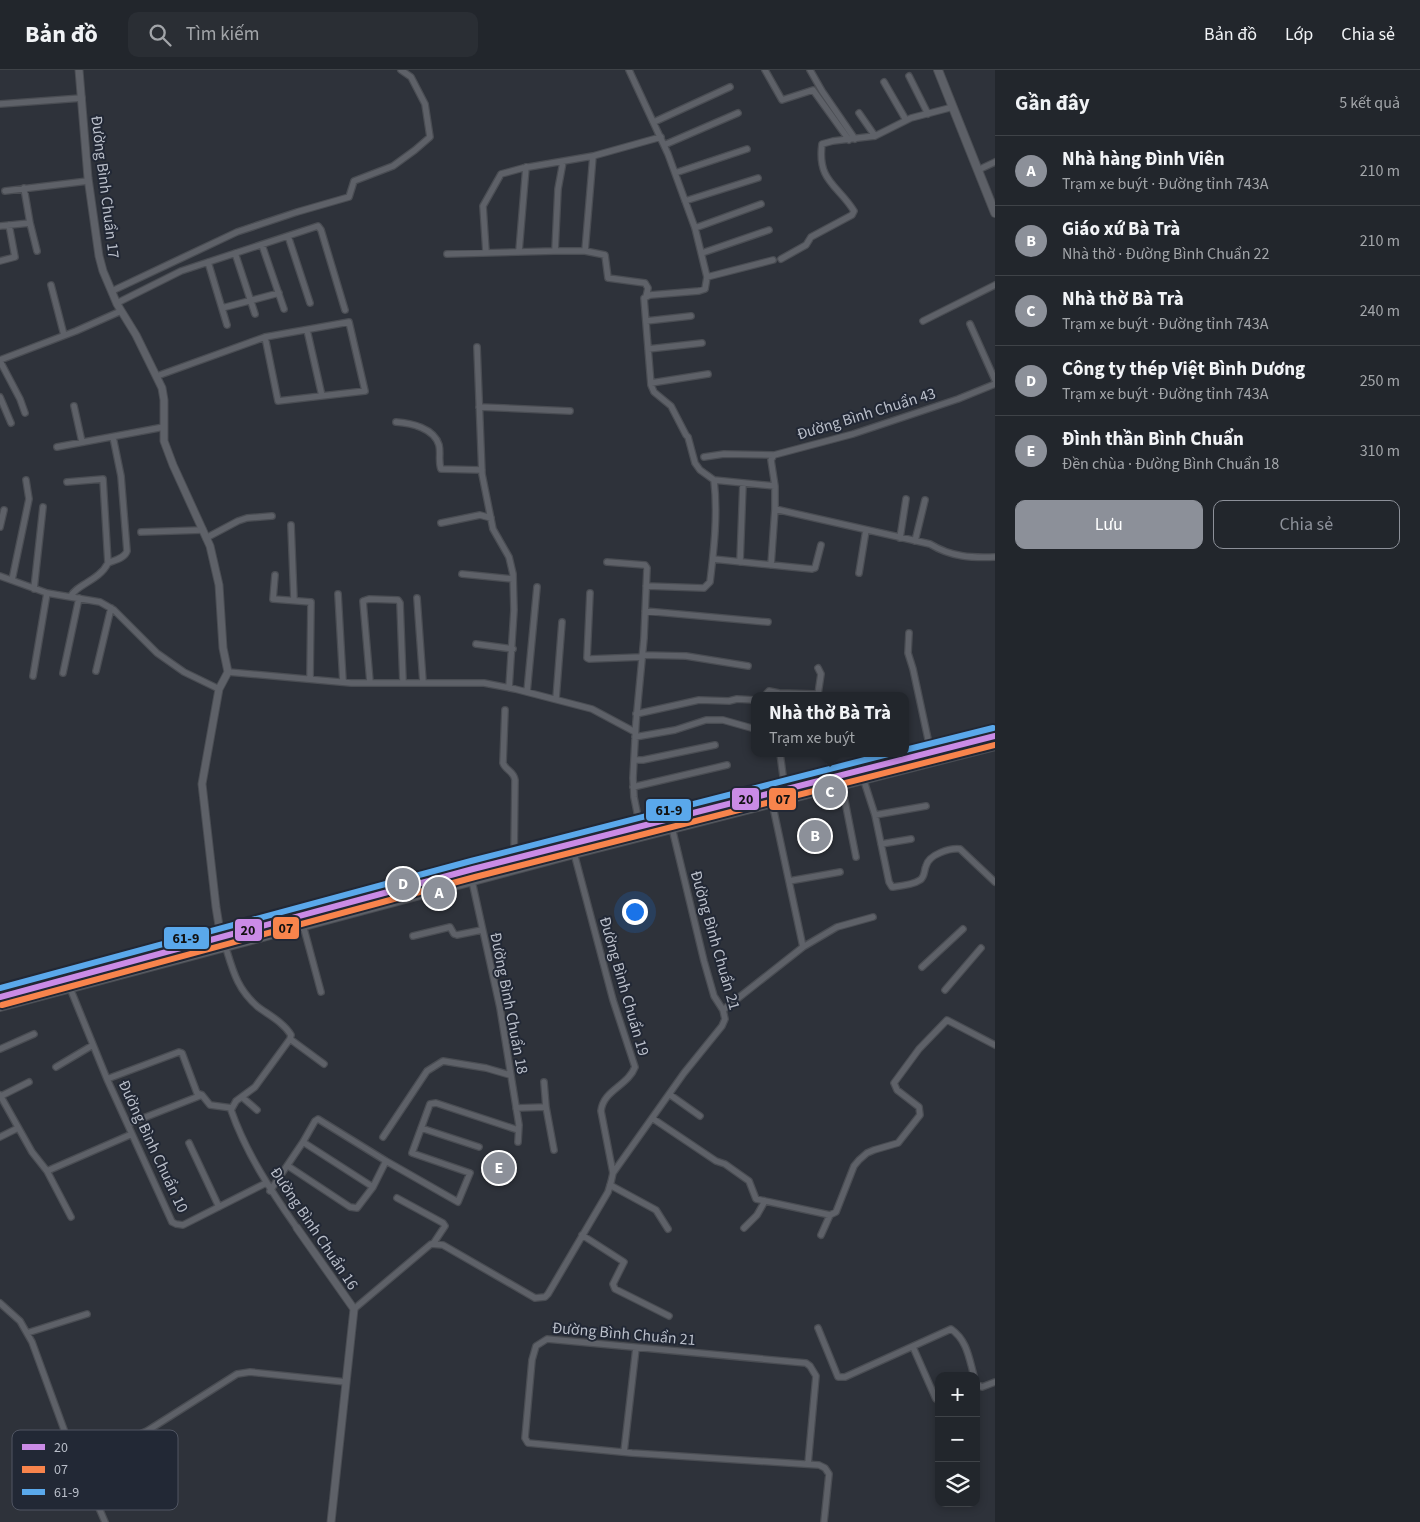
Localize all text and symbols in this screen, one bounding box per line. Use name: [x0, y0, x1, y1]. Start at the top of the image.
search box: [128, 12, 478, 57]
text: Bản đồ: [25, 17, 98, 52]
icon: search: [146, 21, 174, 49]
text: Tìm kiếm: [186, 21, 259, 48]
text: Bản đồ: [1204, 22, 1257, 47]
text: Lớp: [1285, 22, 1313, 47]
text: Chia sẻ: [1341, 22, 1395, 47]
text: Gần đây: [1015, 88, 1090, 118]
text: 5 kết quả: [1339, 92, 1400, 114]
street label: Đường Bình Chuẩn 17: [85, 114, 125, 260]
text: Nhà hàng Đình Viên: [1062, 146, 1225, 173]
text: A: [1026, 160, 1036, 182]
text: 210 m: [1360, 160, 1400, 182]
text: Trạm xe buýt · Đường tỉnh 743A: [1062, 173, 1268, 195]
text: Giáo xứ Bà Trà: [1062, 216, 1180, 243]
text: B: [1026, 230, 1036, 252]
text: 210 m: [1360, 230, 1400, 252]
text: Nhà thờ · Đường Bình Chuẩn 22: [1062, 243, 1270, 265]
text: Nhà thờ Bà Trà: [1062, 286, 1184, 313]
text: C: [1026, 300, 1036, 322]
text: 240 m: [1360, 300, 1400, 322]
text: Trạm xe buýt · Đường tỉnh 743A: [1062, 313, 1268, 335]
text: Công ty thép Việt Bình Dương: [1062, 356, 1305, 383]
text: D: [1026, 370, 1036, 392]
text: 250 m: [1360, 370, 1400, 392]
street label: Đường Bình Chuẩn 43: [794, 382, 938, 446]
text: Trạm xe buýt · Đường tỉnh 743A: [1062, 383, 1268, 405]
text: Đình thần Bình Chuẩn: [1062, 426, 1244, 453]
text: E: [1027, 440, 1035, 462]
text: 310 m: [1360, 440, 1400, 462]
text: Đền chùa · Đường Bình Chuẩn 18: [1062, 453, 1279, 475]
button: Lưu: [1015, 500, 1203, 549]
button: Chia sẻ: [1213, 500, 1400, 549]
popup: [751, 692, 909, 757]
text: Nhà thờ Bà Trà: [769, 700, 891, 727]
text: Trạm xe buýt: [769, 727, 855, 749]
pin: C: [814, 773, 846, 811]
line badge: 20: [731, 787, 760, 811]
line badge: 07: [768, 787, 797, 811]
text: 20: [739, 790, 753, 810]
text: 07: [776, 790, 790, 810]
line badge: 61-9: [645, 798, 692, 822]
text: 61-9: [656, 801, 682, 821]
pin: B: [799, 817, 831, 855]
pin: D: [387, 865, 419, 903]
street label: Đường Bình Chuẩn 21: [685, 868, 745, 1013]
pin: A: [423, 874, 455, 912]
your location: [622, 899, 648, 925]
street label: Đường Bình Chuẩn 19: [594, 914, 654, 1059]
line badge: 07: [272, 916, 300, 940]
line badge: 20: [234, 918, 263, 942]
text: 07: [279, 919, 293, 939]
text: 20: [241, 921, 255, 941]
line badge: 61-9: [163, 926, 210, 950]
text: 61-9: [173, 929, 199, 949]
street label: Đường Bình Chuẩn 18: [484, 930, 534, 1076]
street label: Đường Bình Chuẩn 10: [113, 1077, 194, 1216]
pin: E: [483, 1149, 515, 1187]
street label: Đường Bình Chuẩn 16: [265, 1163, 364, 1294]
street label: Đường Bình Chuẩn 21: [551, 1317, 697, 1351]
map controls: [935, 1372, 980, 1507]
button: +: [935, 1372, 980, 1417]
button: −: [935, 1417, 980, 1462]
legend: [12, 1430, 178, 1510]
text: 20: [54, 1438, 68, 1458]
text: 07: [54, 1460, 68, 1480]
button: layers: [935, 1462, 980, 1507]
text: 61-9: [54, 1483, 79, 1503]

